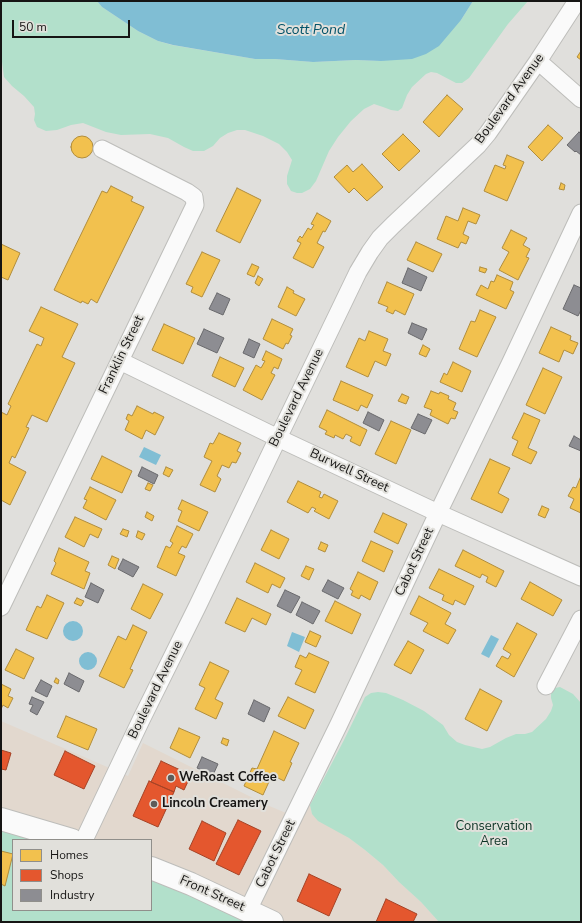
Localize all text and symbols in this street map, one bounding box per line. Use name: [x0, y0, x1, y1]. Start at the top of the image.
scale bar: [14, 12, 132, 38]
text: 50 m: [19, 19, 47, 35]
water label: Scott Pond: [277, 23, 345, 39]
street label: Boulevard Avenue: [472, 51, 548, 147]
street label: Franklin Street: [96, 313, 148, 397]
street label: Boulevard Avenue: [267, 346, 327, 450]
street label: Burwell Street: [307, 446, 391, 496]
street label: Cabot Street: [392, 525, 438, 599]
street label: Boulevard Avenue: [126, 638, 186, 742]
place label: WeRoast Coffee: [179, 770, 277, 786]
marker: WeRoast Coffee: [166, 773, 176, 783]
place label: Lincoln Creamery: [162, 796, 268, 812]
marker: Lincoln Creamery: [149, 799, 159, 809]
street label: Cabot Street: [253, 818, 299, 890]
park label: Conservation Area: [456, 819, 532, 850]
legend: [12, 839, 152, 911]
text: Homes: [50, 847, 88, 863]
text: Shops: [50, 867, 84, 883]
street label: Front Street: [177, 873, 247, 915]
text: Industry: [50, 887, 94, 903]

